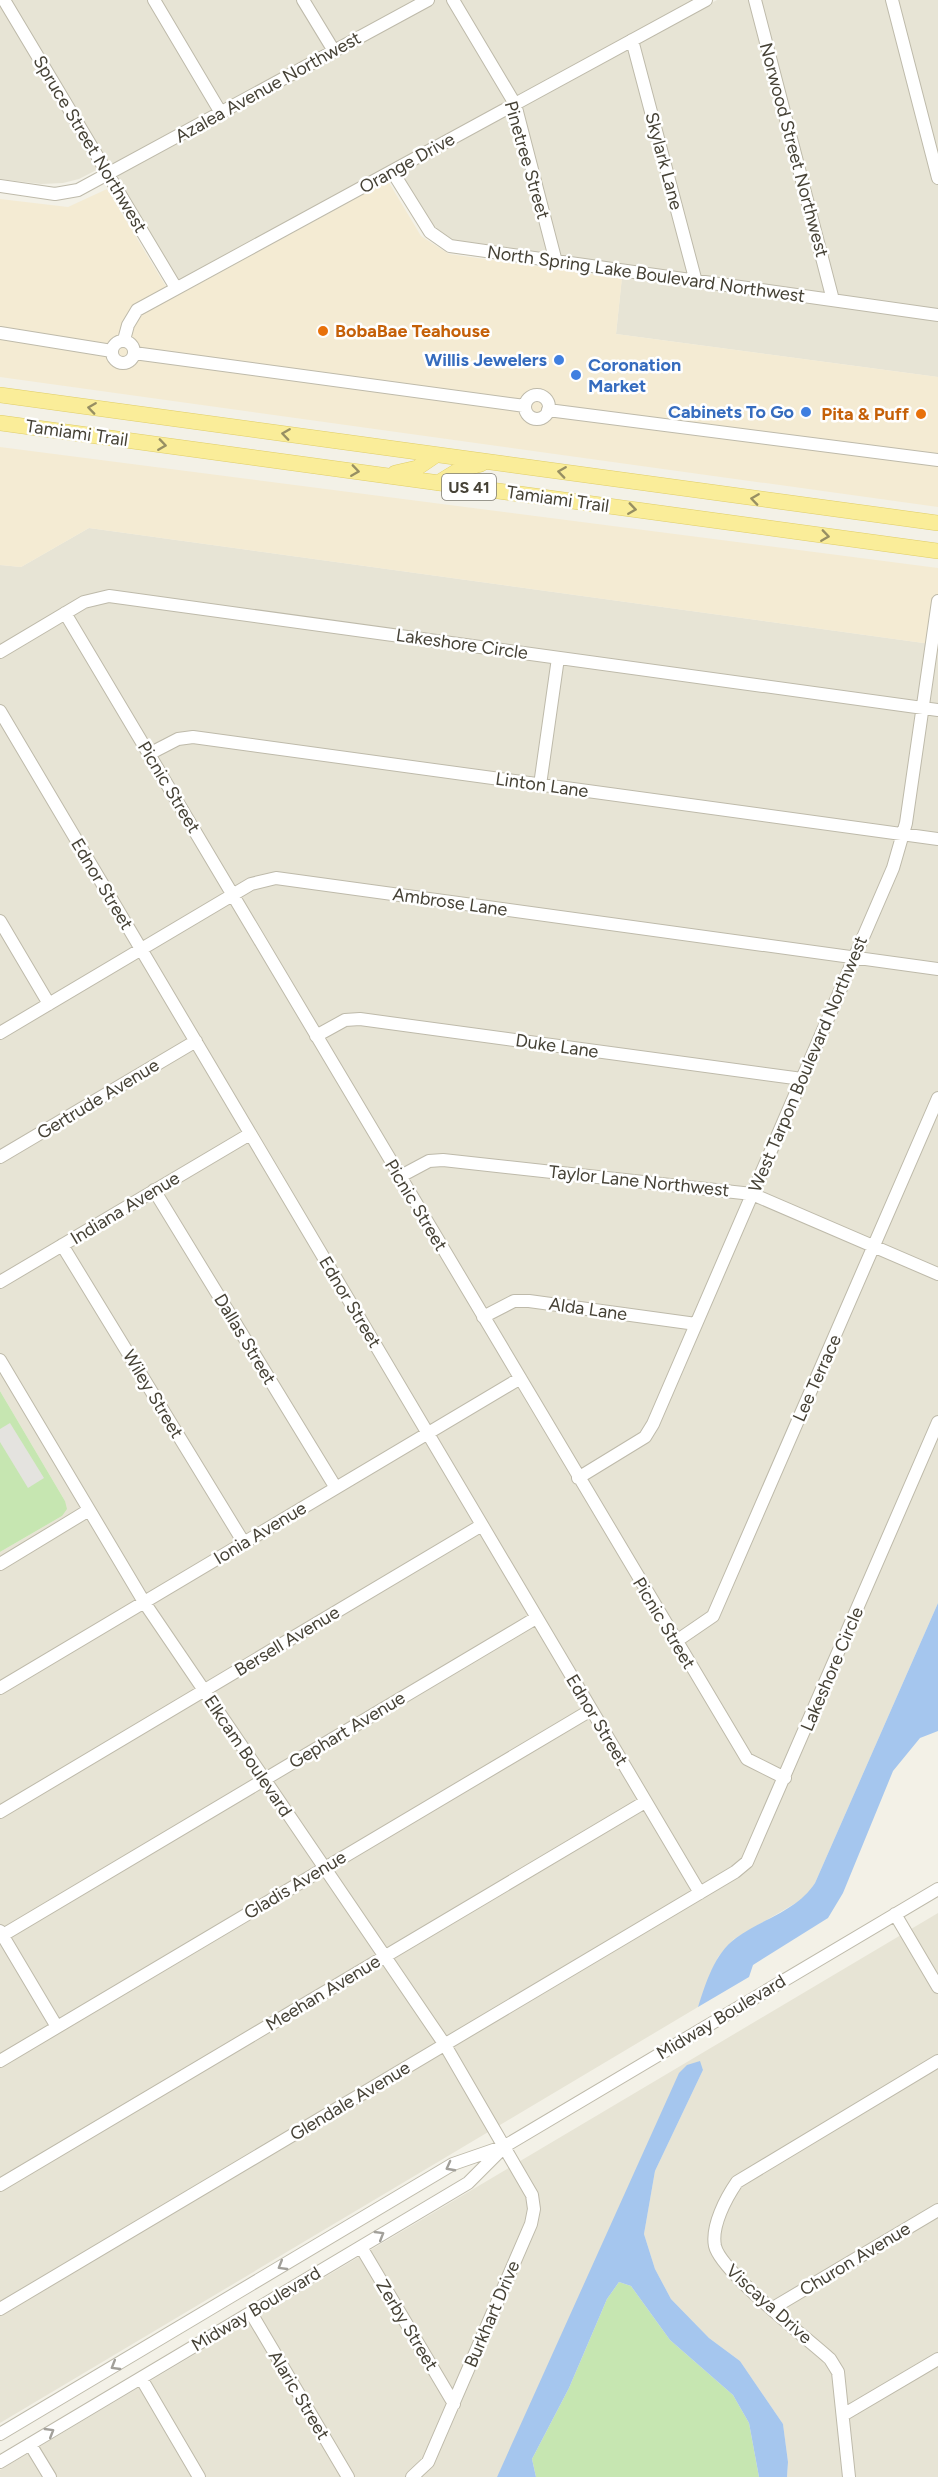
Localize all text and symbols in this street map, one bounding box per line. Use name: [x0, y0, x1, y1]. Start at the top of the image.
street label: Azalea Avenue Northwest: [171, 27, 365, 147]
street label: Norwood Street Northwest: [755, 40, 833, 260]
street label: Spruce Street Northwest: [28, 51, 152, 237]
street label: Pinetree Street: [500, 98, 554, 222]
street label: Skylark Lane: [640, 110, 688, 212]
street label: Orange Drive: [355, 128, 459, 198]
street label: North Spring Lake Boulevard Northwest: [486, 241, 806, 307]
place label: BobaBae Teahouse: [335, 320, 490, 342]
marker: BobaBae Teahouse: [316, 324, 330, 338]
place label: Willis Jewelers: [424, 349, 548, 371]
marker: Willis Jewelers: [552, 353, 566, 367]
place label: Coronation Market: [588, 354, 681, 397]
marker: Coronation Market: [569, 368, 583, 382]
place label: Cabinets To Go: [668, 401, 794, 423]
one-way arrow: [88, 403, 97, 415]
place label: Pita & Puff: [821, 403, 910, 425]
marker: Cabinets To Go: [799, 405, 813, 419]
marker: Pita & Puff: [914, 407, 928, 421]
street label: Tamiami Trail: [24, 415, 130, 451]
one-way arrow: [281, 429, 290, 441]
one-way arrow: [157, 438, 167, 451]
one-way arrow: [351, 465, 360, 477]
one-way arrow: [557, 467, 567, 479]
road number: US 41: [442, 474, 496, 500]
street label: Tamiami Trail: [505, 481, 611, 517]
one-way arrow: [751, 493, 760, 505]
one-way arrow: [627, 503, 636, 515]
one-way arrow: [820, 529, 829, 541]
street label: Lakeshore Circle: [395, 624, 529, 664]
street label: Picnic Street: [133, 737, 205, 837]
street label: Linton Lane: [494, 768, 590, 802]
street label: Ednor Street: [66, 834, 138, 934]
street label: Ambrose Lane: [391, 883, 509, 921]
street label: West Tarpon Boulevard Northwest: [744, 932, 872, 1195]
street label: Duke Lane: [514, 1029, 600, 1063]
street label: Gertrude Avenue: [33, 1054, 163, 1144]
street label: Picnic Street: [380, 1155, 452, 1255]
street label: Taylor Lane Northwest: [548, 1161, 730, 1201]
street label: Indiana Avenue: [66, 1167, 184, 1249]
street label: Ednor Street: [314, 1252, 386, 1352]
street label: Dallas Street: [209, 1290, 281, 1389]
street label: Alda Lane: [547, 1293, 629, 1325]
street label: Lee Terrace: [788, 1331, 846, 1425]
street label: Wiley Street: [118, 1346, 188, 1442]
street label: Ionia Avenue: [210, 1497, 310, 1569]
street label: Picnic Street: [628, 1573, 700, 1673]
street label: Bersell Avenue: [231, 1601, 344, 1681]
street label: Lakeshore Circle: [796, 1603, 868, 1734]
street label: Ednor Street: [561, 1670, 633, 1770]
street label: Gephart Avenue: [285, 1687, 409, 1773]
street label: Elkcam Boulevard: [199, 1691, 297, 1821]
street label: Gladis Avenue: [240, 1846, 350, 1924]
street label: Meehan Avenue: [262, 1950, 384, 2036]
street label: Midway Boulevard: [652, 1970, 790, 2064]
street label: Glendale Avenue: [286, 2056, 414, 2146]
one-way arrow: [446, 2160, 456, 2171]
street label: Churon Avenue: [796, 2217, 914, 2301]
one-way arrow: [374, 2231, 384, 2242]
street label: Burkhart Drive: [460, 2257, 524, 2371]
one-way arrow: [278, 2259, 288, 2270]
street label: Viscaya Drive: [721, 2260, 817, 2349]
street label: Midway Boulevard: [187, 2262, 325, 2356]
street label: Zerby Street: [371, 2276, 443, 2375]
street label: Alaric Street: [264, 2346, 334, 2444]
one-way arrow: [111, 2359, 121, 2370]
one-way arrow: [44, 2427, 54, 2439]

